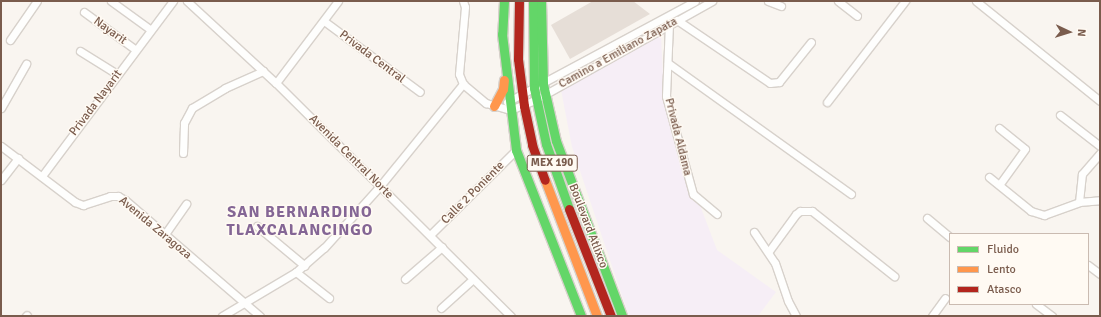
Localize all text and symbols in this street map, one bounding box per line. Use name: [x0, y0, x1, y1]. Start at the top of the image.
north arrow: [1049, 12, 1089, 52]
street label: Nayarit: [91, 14, 129, 48]
street label: Camino a Emiliano Zapata: [556, 14, 680, 92]
street label: Privada Central: [336, 28, 408, 86]
text: N: [1075, 29, 1088, 37]
street label: Privada Nayarit: [67, 67, 125, 139]
street label: Privada Aldama: [661, 97, 695, 177]
street label: Avenida Central Norte: [306, 112, 396, 202]
road number: MEX 190: [526, 154, 578, 172]
street label: Calle 2 Poniente: [439, 159, 507, 227]
street label: Boulevard Atlixco: [565, 182, 611, 270]
street label: Avenida Zaragoza: [116, 194, 194, 262]
district label: SAN BERNARDINO TLAXCALANCINGO: [226, 202, 374, 240]
legend: [949, 233, 1089, 305]
text: Fluido: [987, 242, 1019, 257]
text: Lento: [987, 262, 1016, 277]
text: Atasco: [987, 282, 1022, 297]

